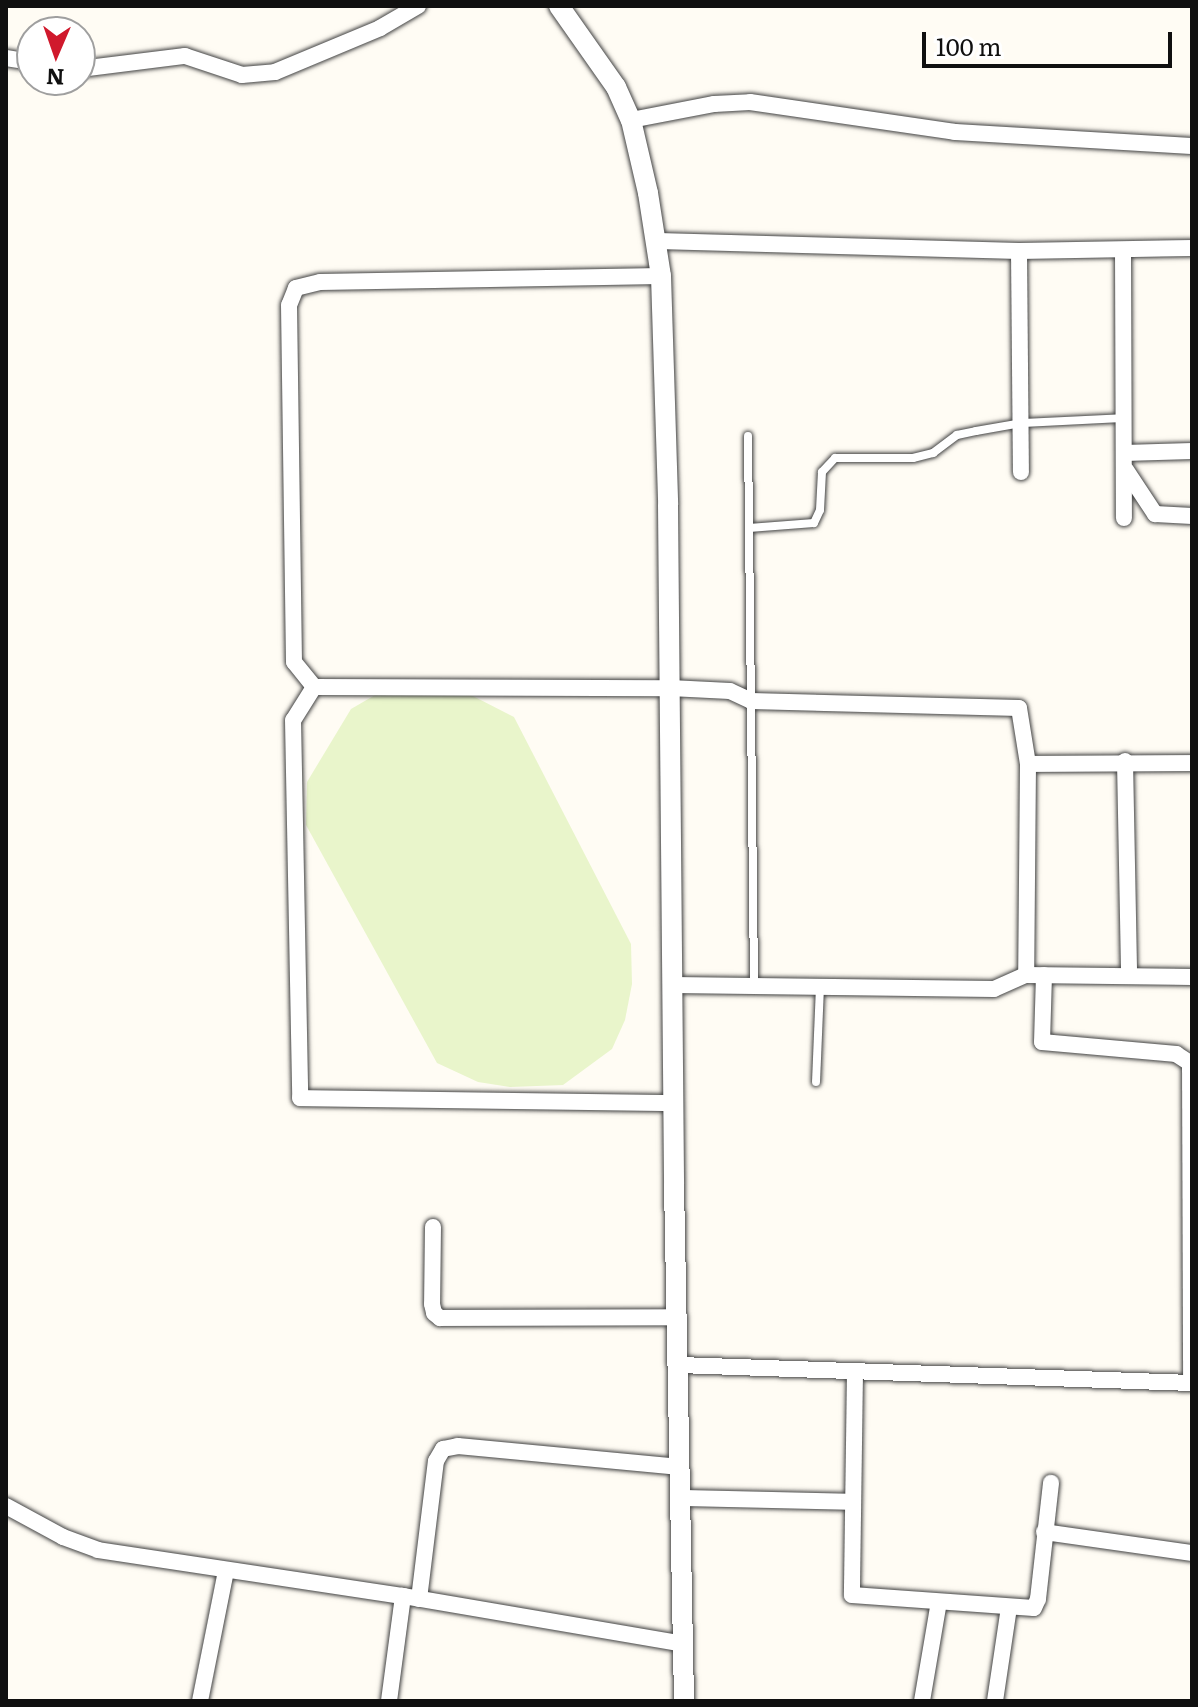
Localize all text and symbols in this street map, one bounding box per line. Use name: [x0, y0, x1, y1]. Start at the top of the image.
north arrow: [16, 16, 96, 96]
scale bar: [926, 16, 1176, 66]
text: 100 m: [936, 28, 1002, 63]
text: N: [45, 62, 65, 95]

